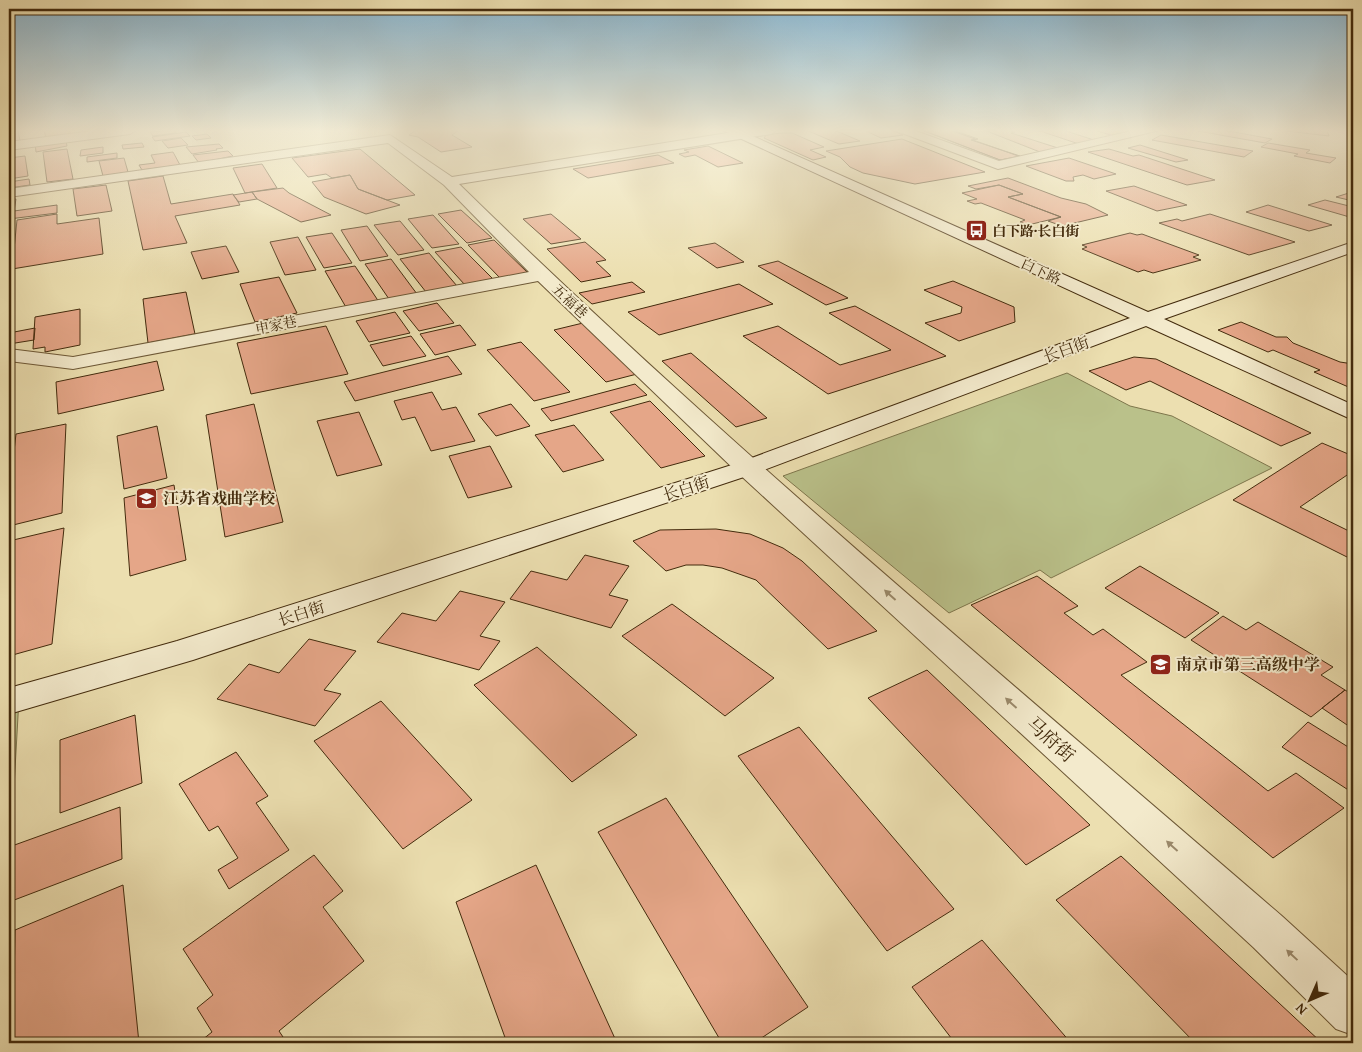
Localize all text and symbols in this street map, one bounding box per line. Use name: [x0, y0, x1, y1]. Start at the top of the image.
bus stop icon: 白下路·长白街: [964, 219, 988, 243]
place label: 白下路·长白街: [992, 221, 1079, 241]
street label: 白下路: [1018, 253, 1064, 289]
street label: 五福巷: [548, 279, 592, 323]
street label: 申家巷: [253, 311, 299, 339]
street label: 长白街: [1039, 330, 1093, 368]
street label: 长白街: [659, 469, 713, 507]
school or university icon: 江苏省戏曲学校: [135, 486, 159, 510]
place label: 江苏省戏曲学校: [163, 486, 275, 510]
one-way arrow: [883, 589, 896, 600]
street label: 长白街: [274, 594, 328, 632]
school or university icon: 南京市第三高级中学: [1148, 652, 1172, 676]
place label: 南京市第三高级中学: [1176, 652, 1320, 676]
one-way arrow: [1006, 697, 1018, 709]
street label: 马府街: [1020, 710, 1082, 768]
one-way arrow: [1166, 840, 1178, 852]
one-way arrow: [1287, 949, 1299, 961]
north arrow: [1284, 974, 1334, 1024]
text: N: [1290, 998, 1311, 1020]

